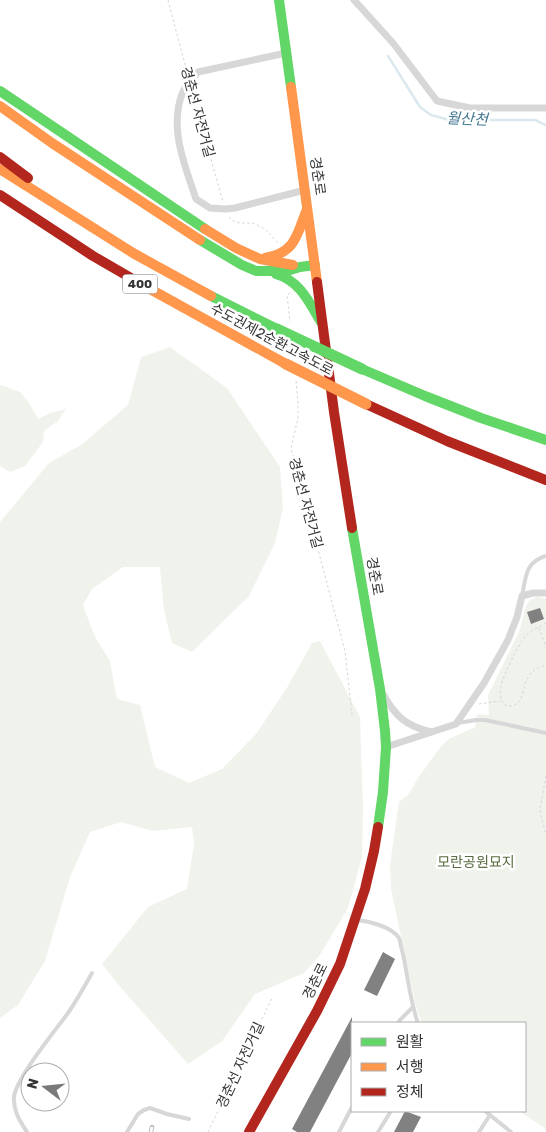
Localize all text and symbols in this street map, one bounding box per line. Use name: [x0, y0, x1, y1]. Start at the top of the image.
street label: 경춘선 자전거길: [177, 65, 218, 160]
water label: 월산천: [446, 109, 490, 129]
street label: 경춘로: [306, 156, 329, 197]
road number: 400: [122, 274, 158, 294]
street label: 수도권제2순환고속도로: [207, 300, 336, 379]
street label: 경춘선 자전거길: [285, 456, 326, 551]
street label: 경춘로: [363, 556, 386, 597]
park label: 모란공원묘지: [437, 854, 515, 871]
street label: 경춘로: [299, 960, 332, 1002]
street label: 경춘선 자전거길: [213, 1019, 268, 1111]
legend: [351, 1022, 526, 1112]
text: 원활: [396, 1033, 424, 1051]
text: 서행: [396, 1058, 424, 1076]
north arrow: [20, 1062, 70, 1112]
text: N: [23, 1076, 43, 1091]
text: 정체: [396, 1083, 424, 1101]

